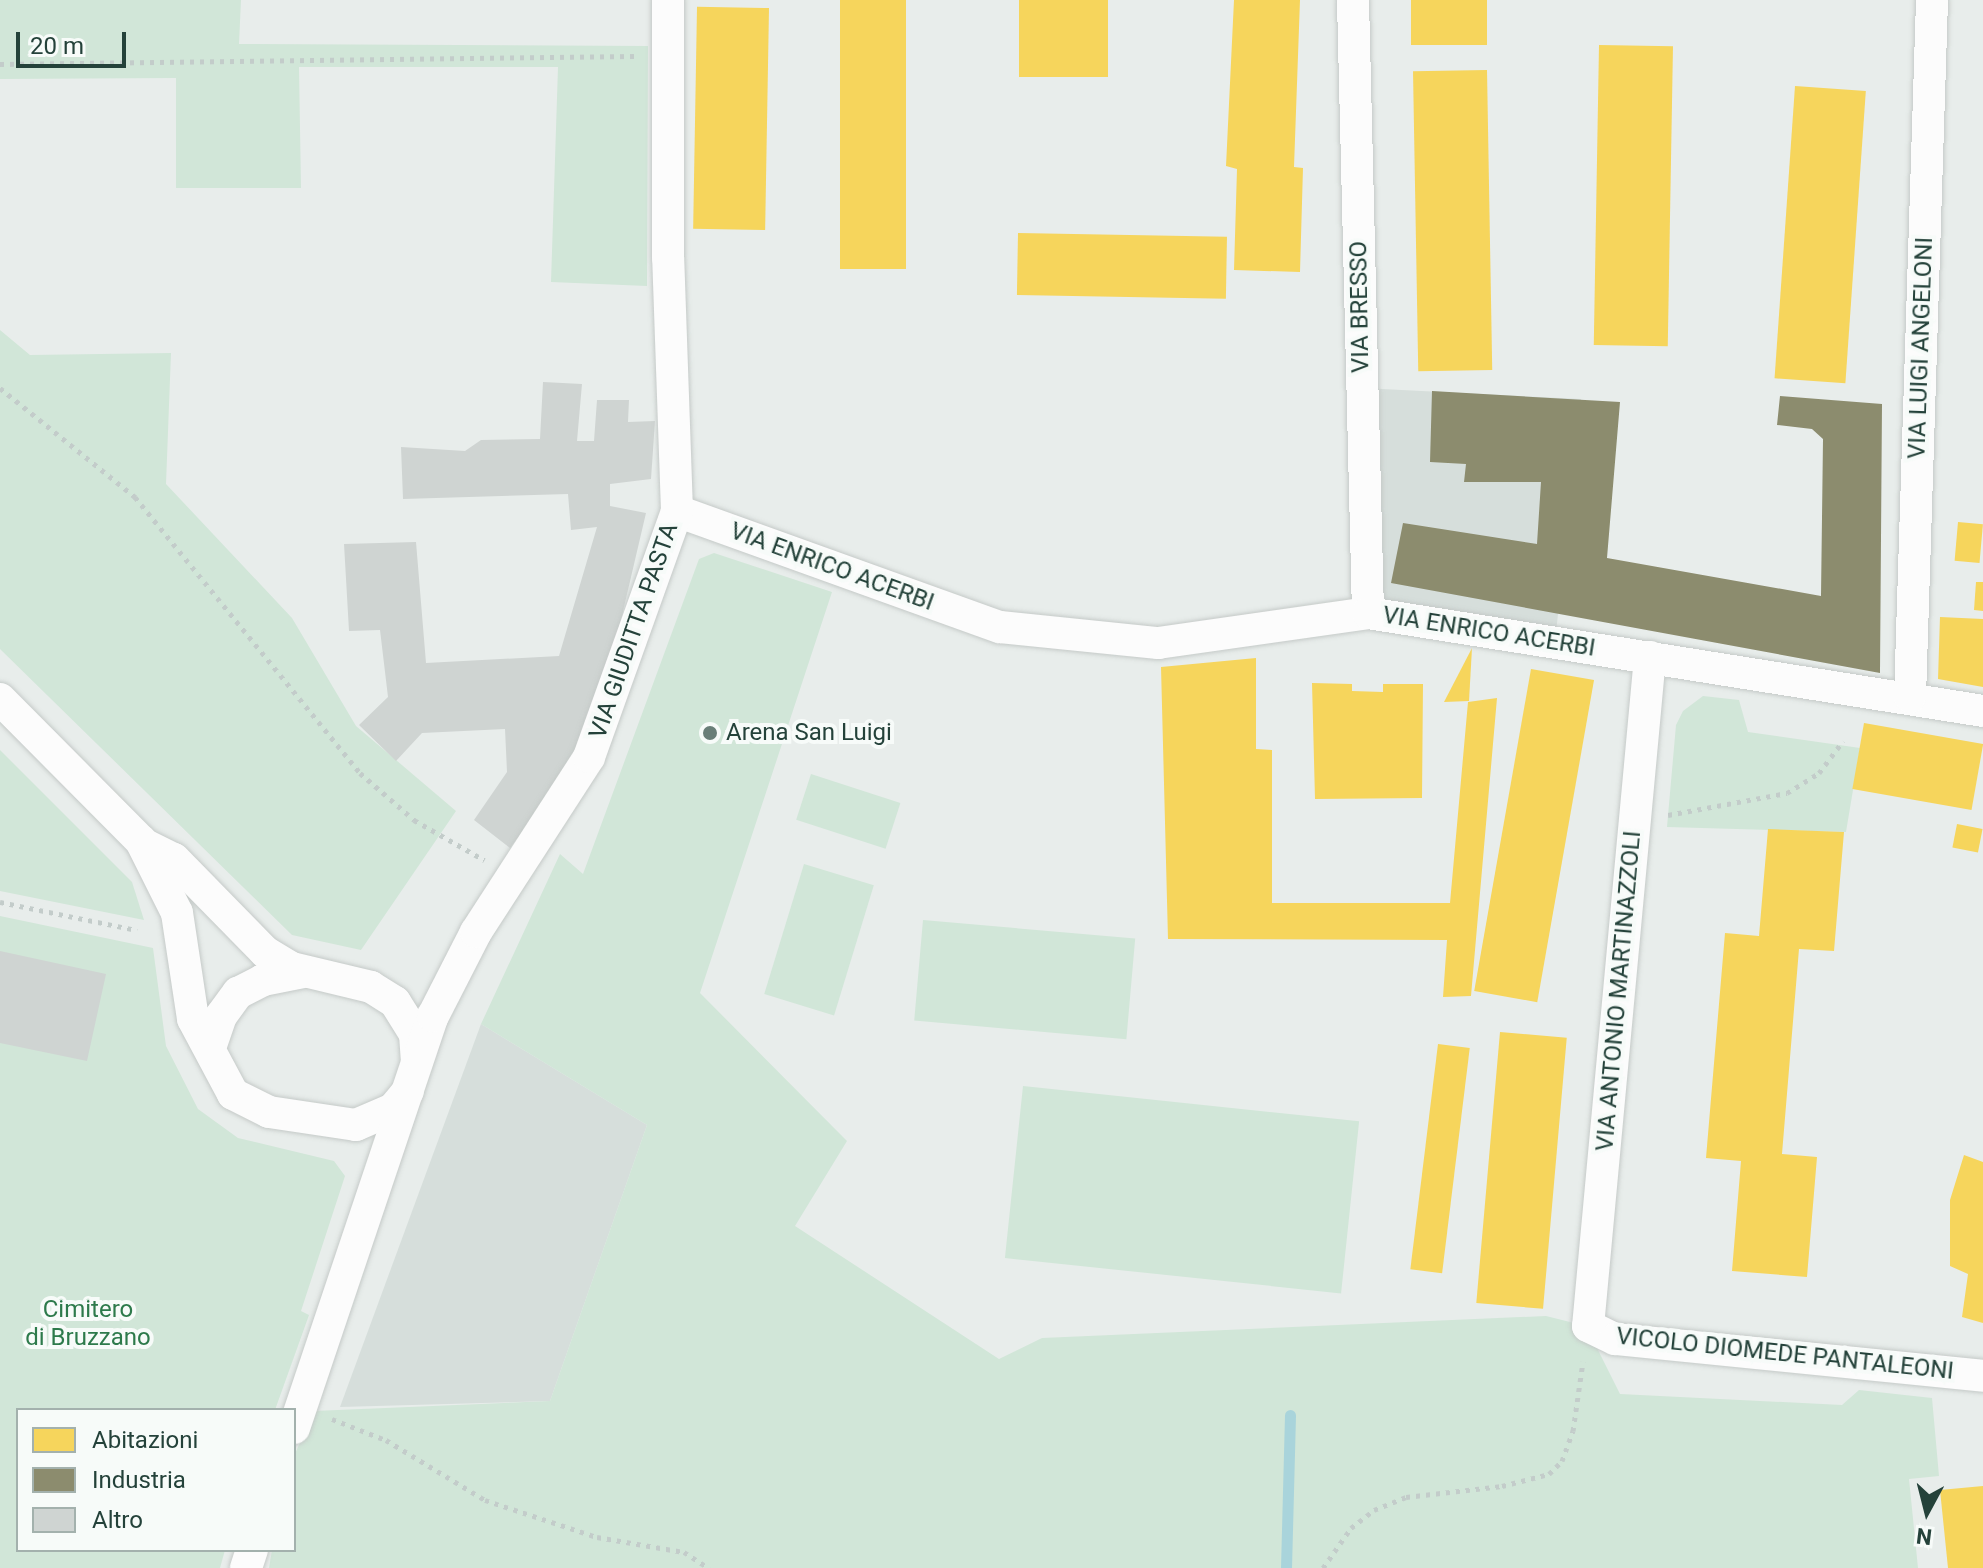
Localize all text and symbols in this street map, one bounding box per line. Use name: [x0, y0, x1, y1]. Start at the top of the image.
scale bar: [20, 16, 130, 66]
text: 20 m: [30, 32, 84, 60]
street label: VIA LUIGI ANGELONI: [1903, 237, 1939, 459]
street label: VIA BRESSO: [1344, 241, 1376, 373]
street label: VIA ENRICO ACERBI: [726, 517, 938, 617]
street label: VIA GIUDITTA PASTA: [584, 519, 684, 743]
street label: VIA ENRICO ACERBI: [1381, 601, 1597, 663]
place label: Arena San Luigi: [726, 719, 892, 747]
marker: Arena San Luigi: [701, 724, 719, 742]
street label: VIA ANTONIO MARTINAZZOLI: [1591, 830, 1647, 1152]
park label: Cimitero di Bruzzano: [25, 1296, 151, 1352]
street label: VICOLO DIOMEDE PANTALEONI: [1615, 1322, 1955, 1386]
legend: [16, 1408, 296, 1552]
text: Abitazioni: [92, 1426, 198, 1454]
text: Industria: [92, 1466, 186, 1494]
north arrow: [1887, 1472, 1967, 1552]
text: Altro: [92, 1506, 143, 1534]
text: N: [1915, 1523, 1933, 1550]

